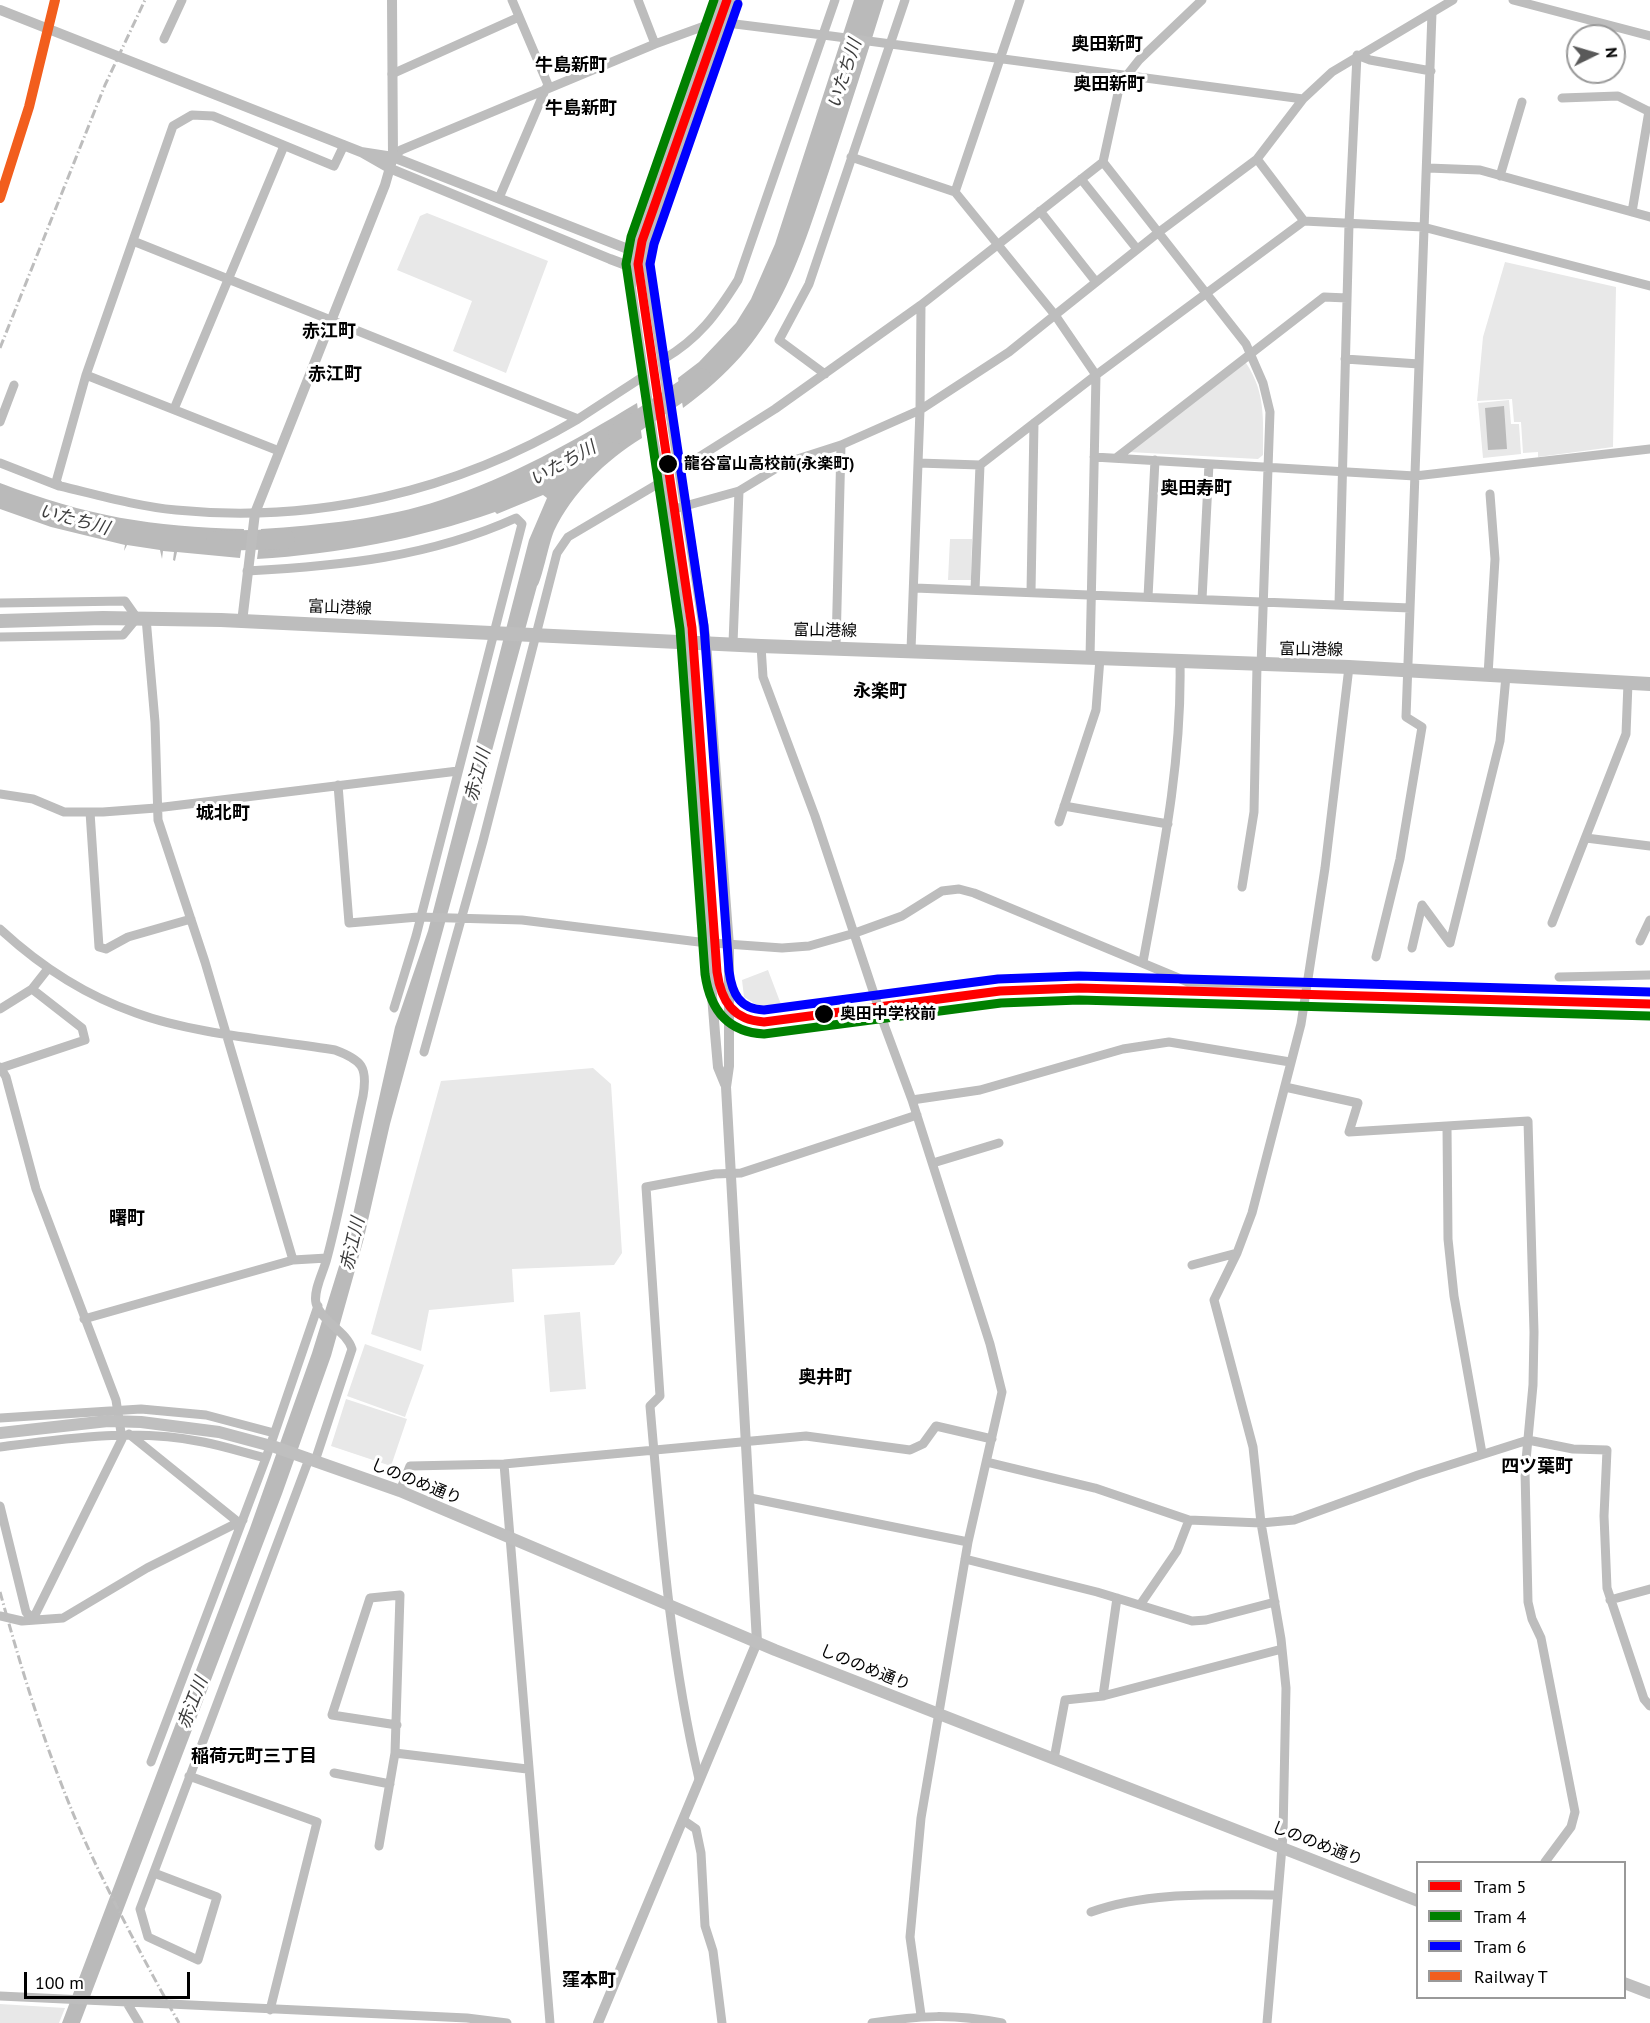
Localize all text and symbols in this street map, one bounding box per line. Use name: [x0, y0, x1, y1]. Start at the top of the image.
north arrow: [1566, 24, 1626, 84]
district label: 奥田新町: [1071, 34, 1143, 56]
water label: いたち川: [824, 36, 866, 112]
text: N: [1602, 46, 1622, 59]
district label: 牛島新町: [535, 55, 607, 77]
district label: 奥田新町: [1073, 74, 1145, 96]
district label: 牛島新町: [545, 98, 617, 120]
district label: 赤江町: [302, 321, 356, 343]
district label: 赤江町: [308, 364, 362, 386]
water label: いたち川: [526, 437, 600, 491]
marker: 龍谷富山高校前(永楽町): [657, 453, 679, 475]
place label: 龍谷富山高校前(永楽町): [684, 454, 854, 474]
district label: 奥田寿町: [1160, 478, 1232, 500]
water label: いたち川: [36, 500, 112, 540]
street label: 富山港線: [308, 597, 372, 619]
street label: 富山港線: [793, 621, 857, 641]
street label: 富山港線: [1279, 640, 1343, 660]
district label: 永楽町: [853, 681, 907, 703]
water label: 赤江川: [461, 746, 495, 804]
district label: 城北町: [196, 803, 250, 825]
marker: 奥田中学校前: [813, 1003, 835, 1025]
place label: 奥田中学校前: [840, 1004, 936, 1024]
district label: 曙町: [109, 1208, 145, 1230]
water label: 赤江川: [336, 1215, 370, 1273]
district label: 奥井町: [798, 1367, 852, 1389]
street label: しののめ通り: [368, 1455, 464, 1509]
district label: 四ツ葉町: [1501, 1456, 1573, 1478]
street label: しののめ通り: [817, 1641, 913, 1695]
water label: 赤江川: [173, 1674, 213, 1732]
district label: 稲荷元町三丁目: [191, 1746, 317, 1768]
street label: しののめ通り: [1269, 1818, 1365, 1870]
legend: [1416, 1861, 1626, 1999]
text: Tram 5: [1474, 1875, 1526, 1898]
text: Tram 4: [1474, 1905, 1526, 1928]
text: Tram 6: [1474, 1935, 1526, 1958]
scale bar: [27, 1960, 194, 1998]
text: Railway T: [1474, 1965, 1548, 1988]
district label: 窪本町: [562, 1970, 616, 1992]
text: 100 m: [35, 1971, 84, 1994]

